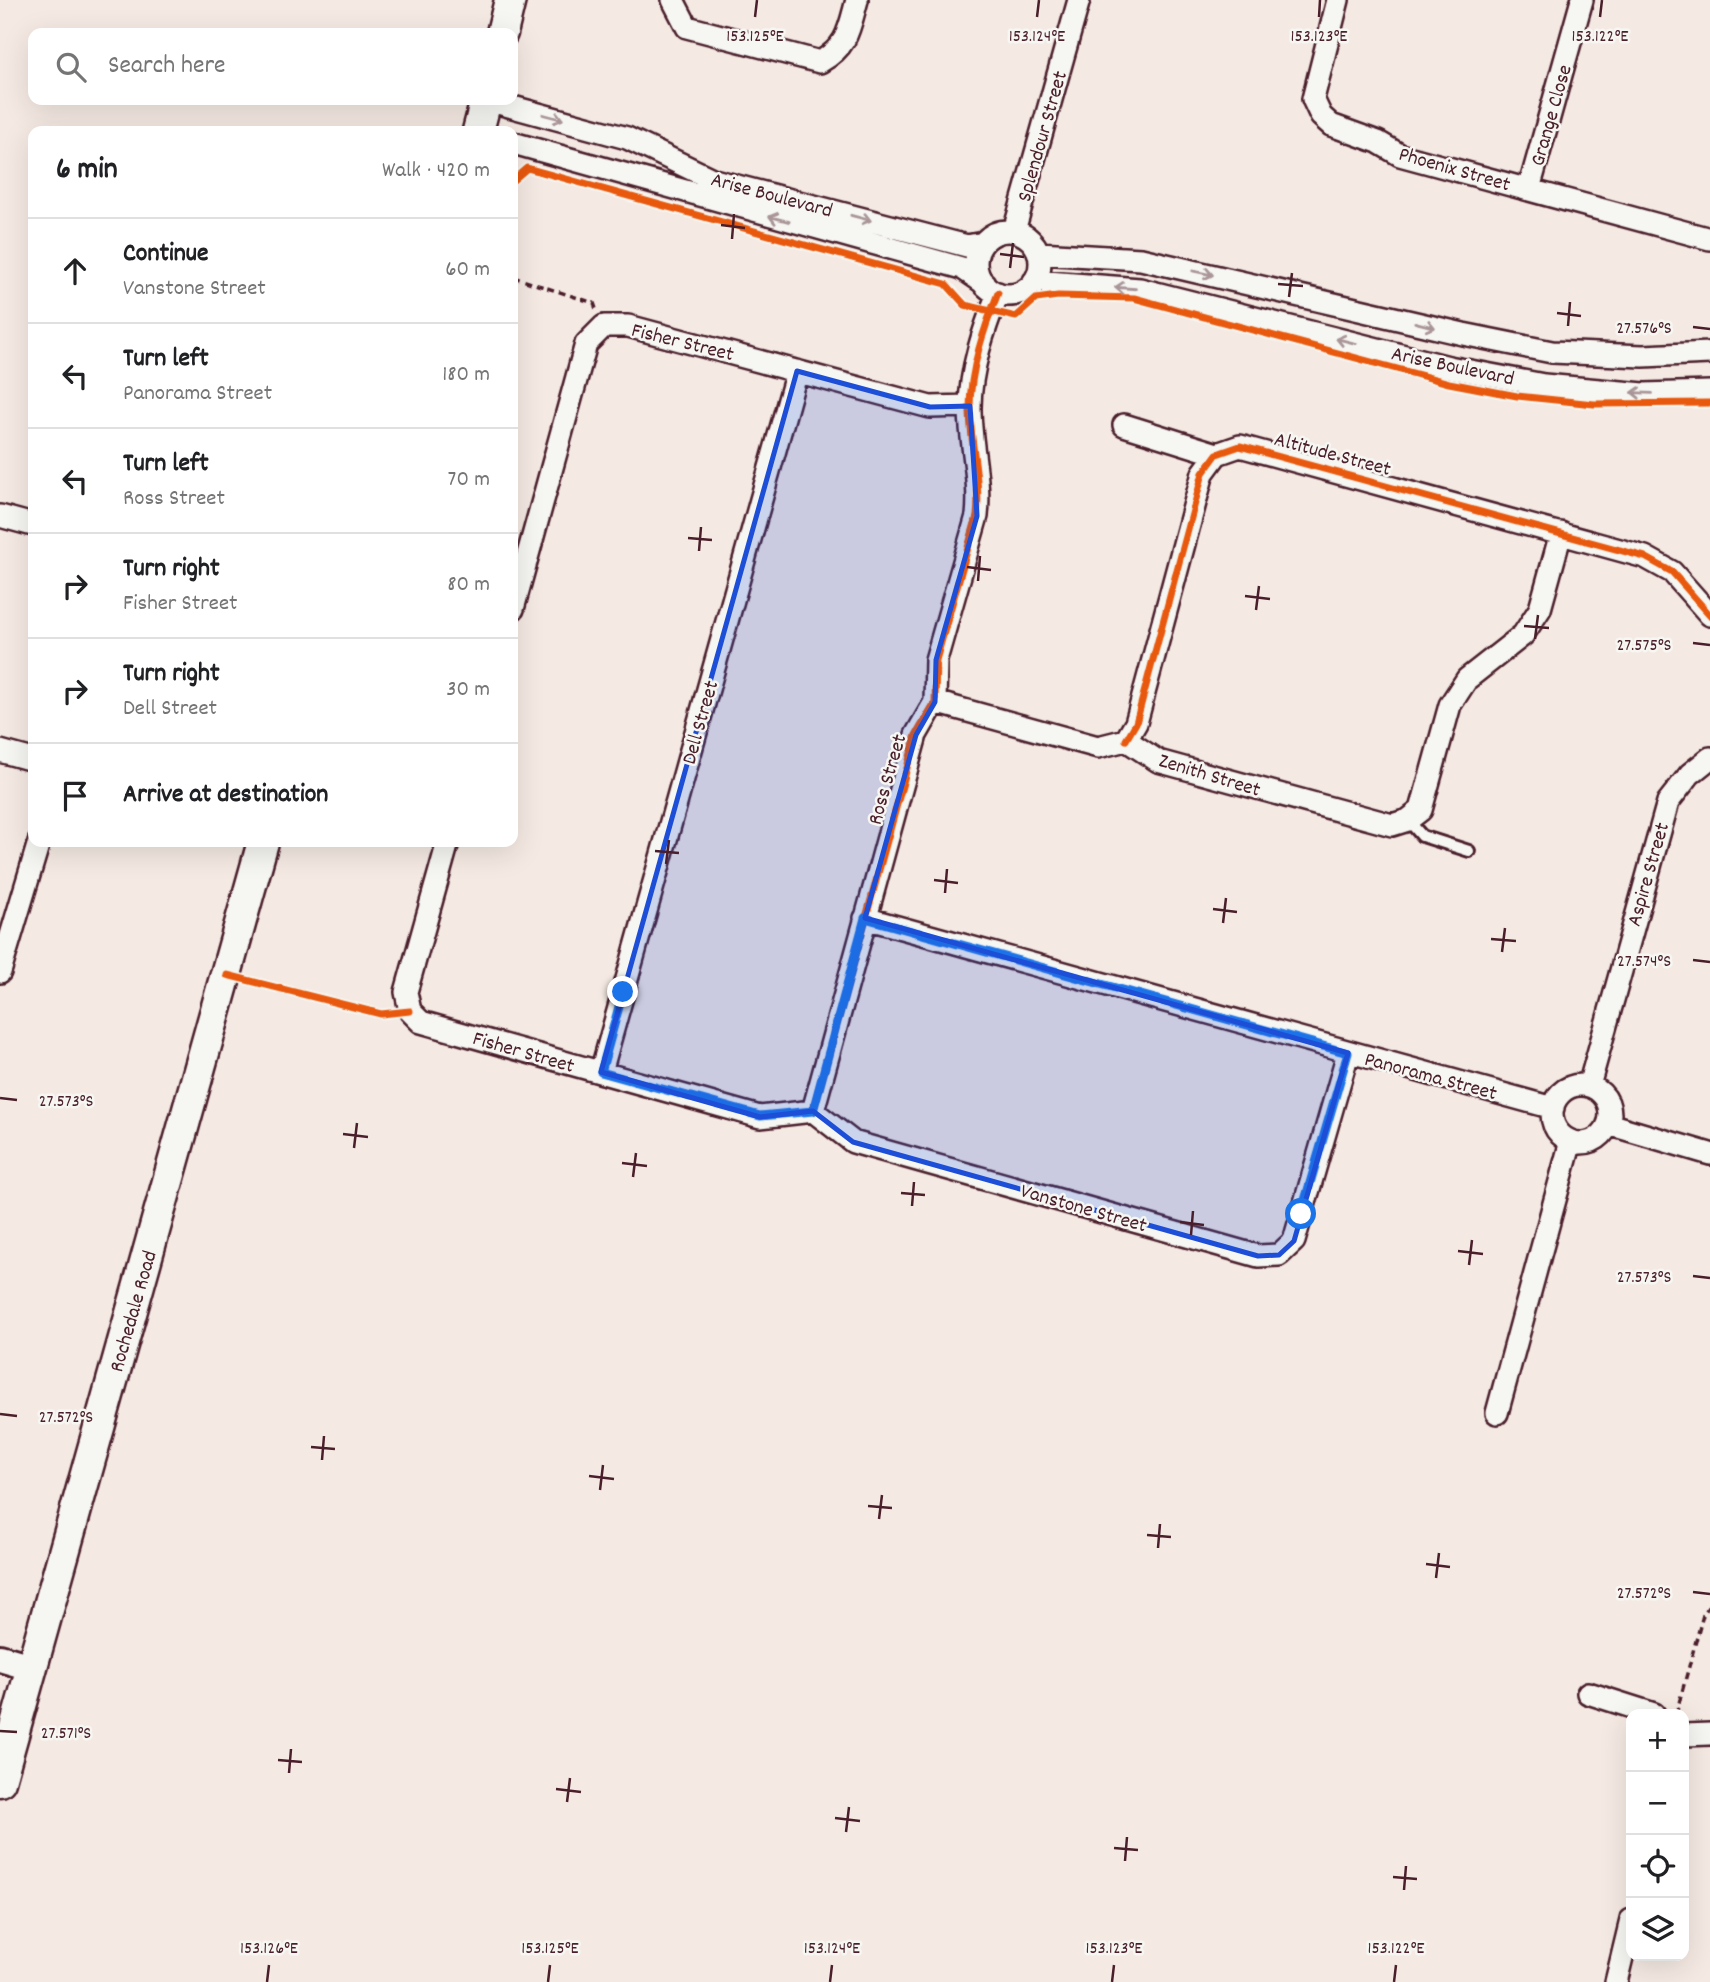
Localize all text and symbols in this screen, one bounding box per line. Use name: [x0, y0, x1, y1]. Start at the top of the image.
text: 153.125°E: [726, 25, 784, 50]
text: 153.124°E: [1009, 25, 1065, 50]
text: 153.123°E: [1290, 25, 1348, 50]
text: 153.122°E: [1572, 25, 1628, 50]
search box: [28, 28, 518, 105]
icon: search: [52, 48, 90, 86]
text: Search here: [108, 48, 226, 85]
street label: Grange Close: [1524, 62, 1582, 170]
street label: Splendour Street: [1011, 68, 1077, 206]
one-way arrow: [541, 112, 563, 125]
street label: Phoenix Street: [1395, 141, 1514, 201]
text: 6 min: [56, 150, 118, 193]
text: Walk · 420 m: [382, 155, 490, 188]
street label: Arise Boulevard: [707, 166, 835, 228]
one-way arrow: [769, 212, 791, 225]
one-way arrow: [849, 212, 872, 225]
text: Continue: [123, 236, 208, 273]
icon: ahead: [56, 252, 94, 290]
text: 60 m: [445, 254, 490, 287]
one-way arrow: [1191, 266, 1214, 280]
text: Vanstone Street: [123, 273, 266, 306]
one-way arrow: [1114, 281, 1137, 294]
street label: Fisher Street: [628, 317, 737, 371]
text: 27.576°S: [1616, 317, 1672, 342]
one-way arrow: [1413, 319, 1436, 332]
one-way arrow: [1335, 334, 1358, 347]
street label: Arise Boulevard: [1388, 340, 1517, 396]
text: Turn left: [123, 341, 209, 378]
icon: left: [56, 357, 94, 395]
text: 180 m: [442, 359, 490, 392]
text: Panorama Street: [123, 378, 272, 411]
one-way arrow: [1631, 387, 1654, 400]
street label: Altitude Street: [1270, 426, 1394, 486]
text: Turn left: [123, 446, 209, 483]
icon: left: [56, 462, 94, 500]
text: 70 m: [448, 464, 490, 497]
text: Ross Street: [123, 483, 225, 516]
text: Turn right: [123, 551, 220, 588]
icon: right: [56, 567, 94, 605]
text: 80 m: [447, 569, 490, 602]
text: Fisher Street: [123, 588, 238, 621]
text: 27.575°S: [1616, 634, 1672, 659]
text: Turn right: [123, 656, 220, 693]
icon: right: [56, 672, 94, 710]
text: 30 m: [446, 674, 490, 707]
street label: Dell Street: [676, 677, 728, 768]
text: Dell Street: [123, 693, 217, 726]
street label: Ross Street: [862, 731, 916, 829]
street label: Zenith Street: [1154, 747, 1264, 807]
icon: arrive: [56, 777, 94, 815]
text: Arrive at destination: [123, 777, 328, 814]
street label: Aspire Street: [1621, 819, 1679, 930]
text: 27.574°S: [1617, 950, 1671, 975]
route end: [607, 976, 638, 1007]
street label: Fisher Street: [469, 1025, 578, 1083]
street label: Panorama Street: [1361, 1046, 1500, 1110]
text: 27.573°S: [39, 1090, 93, 1115]
street label: Vanstone Street: [1016, 1177, 1150, 1242]
route start: [1285, 1198, 1316, 1229]
street label: Rochedale Road: [103, 1248, 167, 1376]
text: 27.573°S: [1617, 1266, 1671, 1291]
text: 27.572°S: [39, 1406, 93, 1431]
text: 27.572°S: [1617, 1582, 1671, 1607]
map controls: [1626, 1709, 1689, 1961]
button: +: [1626, 1709, 1689, 1772]
text: 27.571°S: [41, 1722, 91, 1747]
button: −: [1626, 1772, 1689, 1835]
button: locate: [1626, 1835, 1689, 1898]
button: layers: [1626, 1898, 1689, 1961]
text: 153.126°E: [240, 1937, 298, 1962]
text: 153.125°E: [521, 1937, 579, 1962]
text: 153.124°E: [804, 1937, 860, 1962]
text: 153.123°E: [1085, 1937, 1143, 1962]
text: 153.122°E: [1368, 1937, 1424, 1962]

